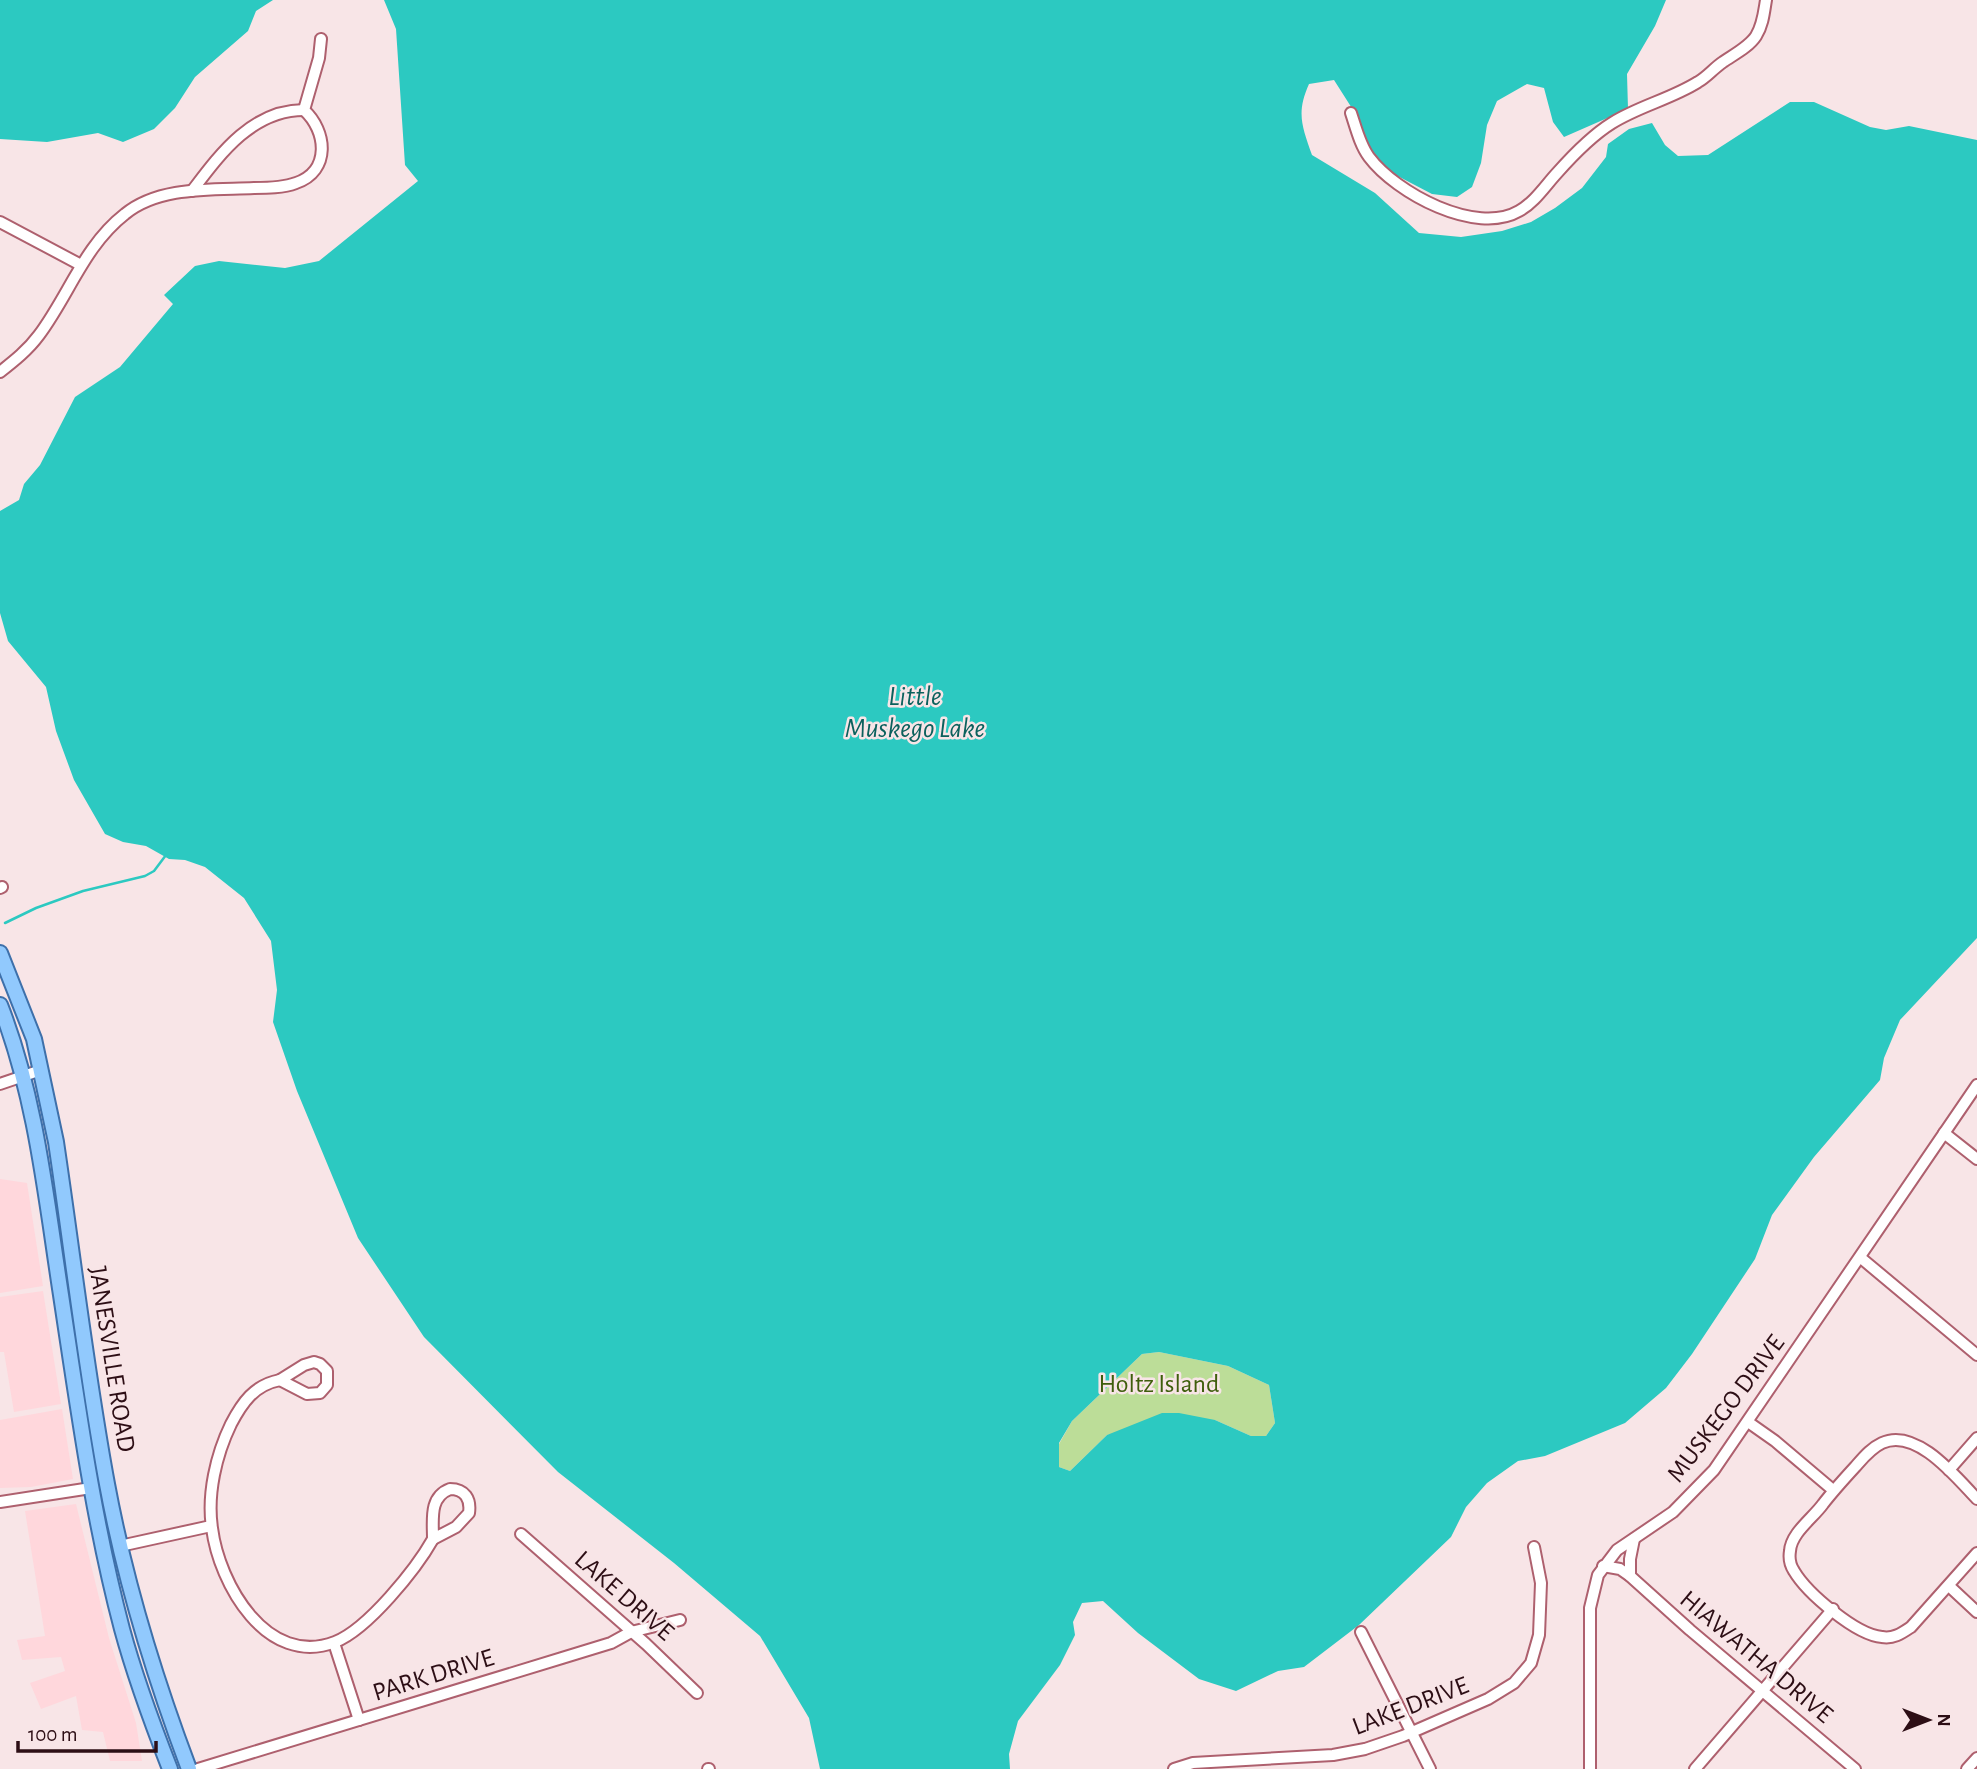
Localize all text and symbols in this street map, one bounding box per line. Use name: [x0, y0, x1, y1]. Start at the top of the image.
water label: Little Muskego Lake: [845, 683, 985, 743]
street label: JANESVILLE ROAD: [84, 1264, 140, 1454]
street label: MUSKEGO DRIVE: [1662, 1330, 1789, 1487]
park label: Holtz Island: [1099, 1371, 1219, 1397]
street label: LAKE DRIVE: [570, 1546, 679, 1646]
street label: HIAWATHA DRIVE: [1675, 1586, 1838, 1728]
street label: PARK DRIVE: [370, 1644, 497, 1706]
street label: LAKE DRIVE: [1349, 1672, 1472, 1740]
north arrow: [1893, 1685, 1963, 1755]
scale bar: [18, 1710, 156, 1754]
text: N: [1934, 1713, 1953, 1727]
text: 100 m: [28, 1724, 78, 1745]

